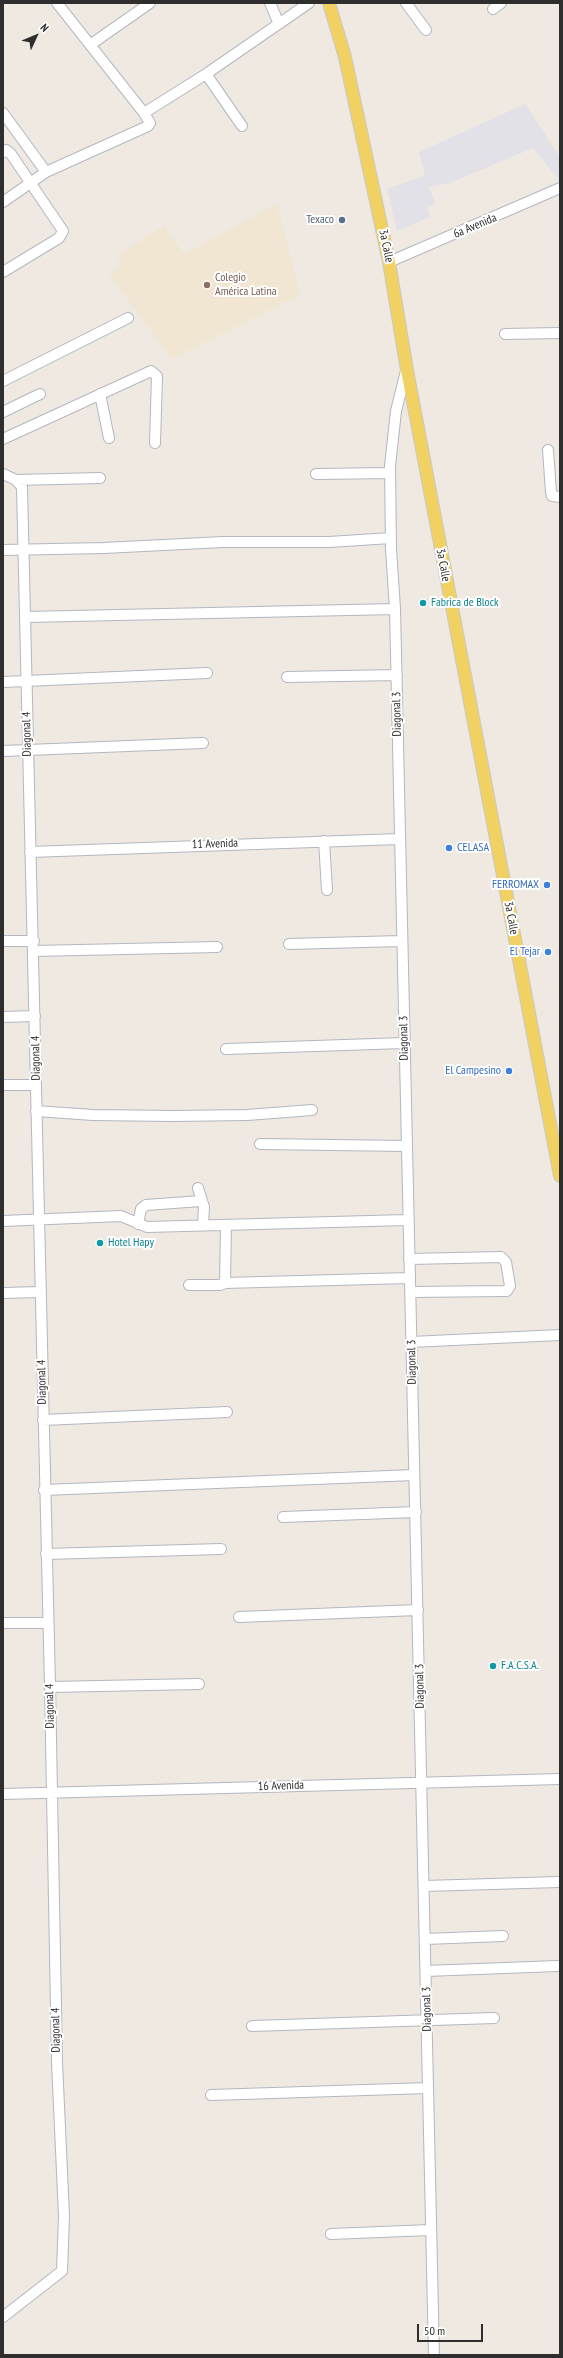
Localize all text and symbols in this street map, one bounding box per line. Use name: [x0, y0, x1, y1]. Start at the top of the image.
north arrow: [16, 16, 56, 56]
text: N: [38, 21, 52, 35]
street label: 6a Avenida: [451, 210, 499, 242]
place label: Texaco: [306, 213, 334, 227]
marker: Texaco: [337, 215, 347, 225]
street label: 3a Calle: [375, 228, 397, 264]
place label: Colegio América Latina: [215, 271, 277, 299]
marker: Colegio América Latina: [202, 280, 212, 290]
street label: 3a Calle: [433, 547, 453, 583]
place label: Fabrica de Block: [431, 596, 499, 610]
marker: Fabrica de Block: [418, 598, 428, 608]
street label: Diagonal 3: [389, 691, 405, 737]
street label: Diagonal 4: [19, 711, 35, 757]
street label: 11 Avenida: [192, 836, 238, 852]
place label: CELASA: [457, 841, 489, 855]
marker: CELASA: [444, 843, 454, 853]
place label: FERROMAX: [492, 878, 539, 892]
marker: FERROMAX: [542, 880, 552, 890]
street label: 3a Calle: [501, 900, 521, 936]
place label: El Tejar: [510, 945, 540, 959]
marker: El Tejar: [543, 947, 553, 957]
street label: Diagonal 3: [396, 1015, 412, 1061]
street label: Diagonal 4: [28, 1035, 44, 1081]
place label: El Campesino: [445, 1064, 501, 1078]
marker: El Campesino: [504, 1066, 514, 1076]
place label: Hotel Hapy: [108, 1236, 154, 1250]
marker: Hotel Hapy: [95, 1238, 105, 1248]
street label: Diagonal 3: [404, 1339, 420, 1385]
street label: Diagonal 4: [34, 1359, 50, 1405]
place label: F.A.C.S.A.: [501, 1659, 539, 1673]
marker: F.A.C.S.A.: [488, 1661, 498, 1671]
street label: Diagonal 3: [412, 1663, 428, 1709]
street label: Diagonal 4: [42, 1683, 58, 1729]
street label: 16 Avenida: [258, 1778, 304, 1794]
street label: Diagonal 3: [419, 1986, 435, 2032]
street label: Diagonal 4: [48, 2007, 64, 2053]
scale bar: [419, 2316, 485, 2342]
text: 50 m: [424, 2323, 445, 2338]

